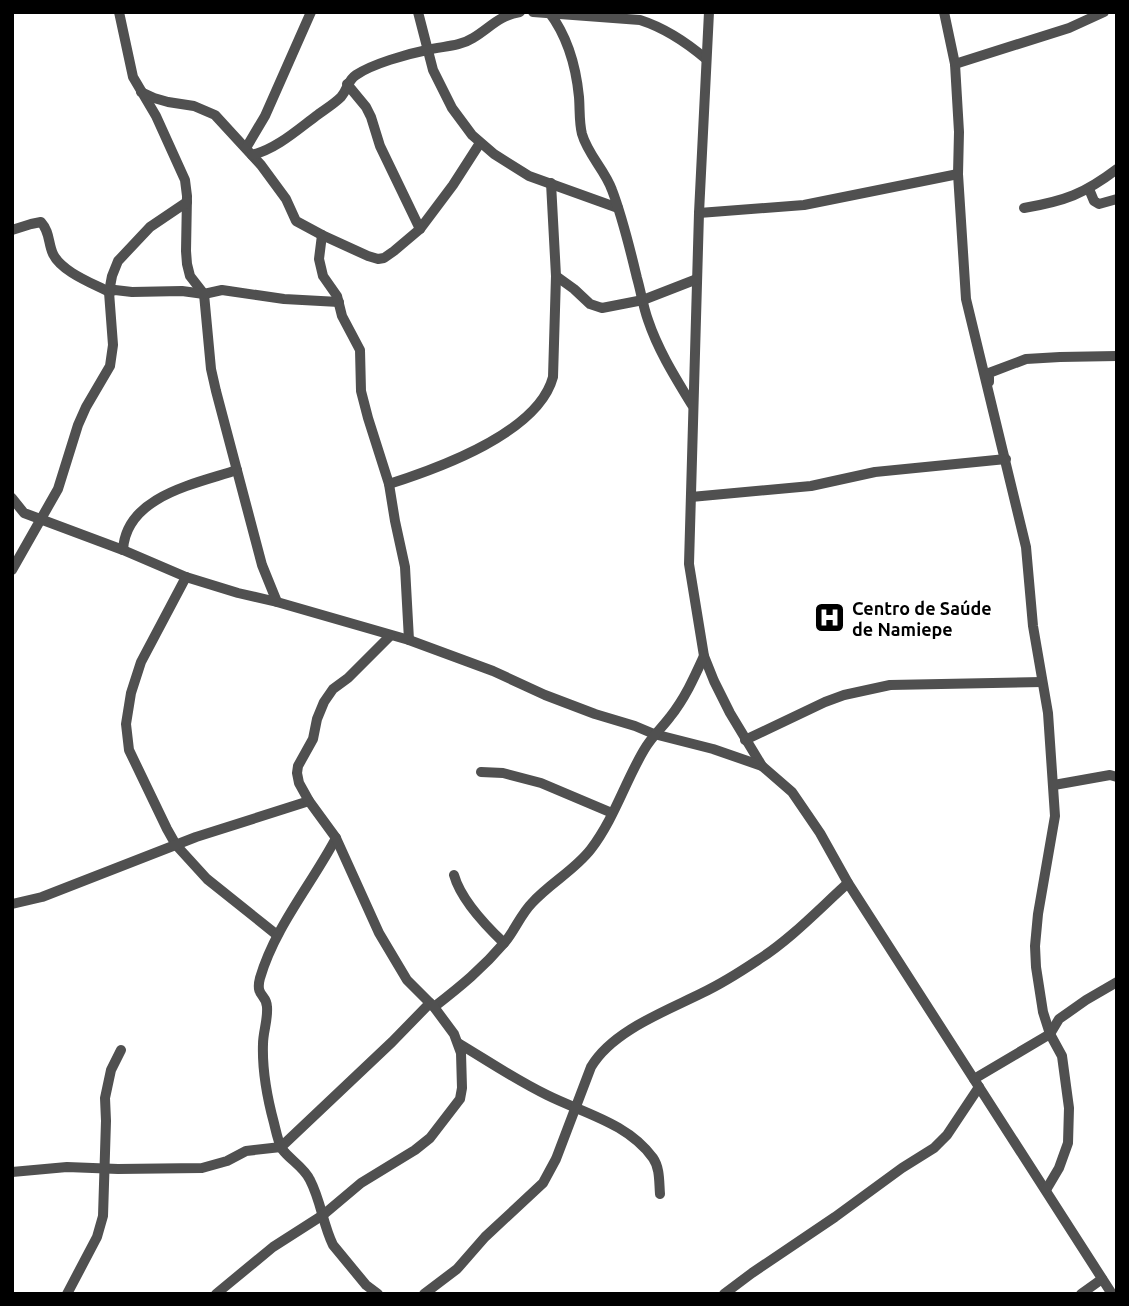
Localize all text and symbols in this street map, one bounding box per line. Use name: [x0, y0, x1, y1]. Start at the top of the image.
place label: Centro de Saúde de Namiepe: [852, 598, 992, 639]
hospital icon: Centro de Saúde de Namiepe: [812, 601, 846, 635]

